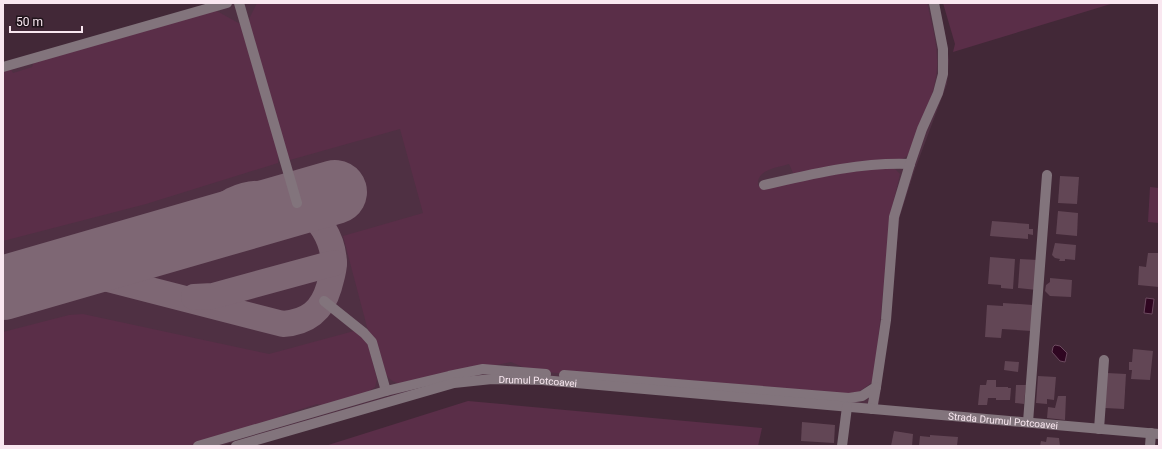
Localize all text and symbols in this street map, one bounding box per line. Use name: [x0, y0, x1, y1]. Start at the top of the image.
scale bar: [10, 8, 82, 34]
text: 50 m: [16, 15, 43, 29]
street label: Drumul Potcoavei: [498, 374, 578, 389]
street label: Strada Drumul Potcoavei: [948, 411, 1058, 431]

